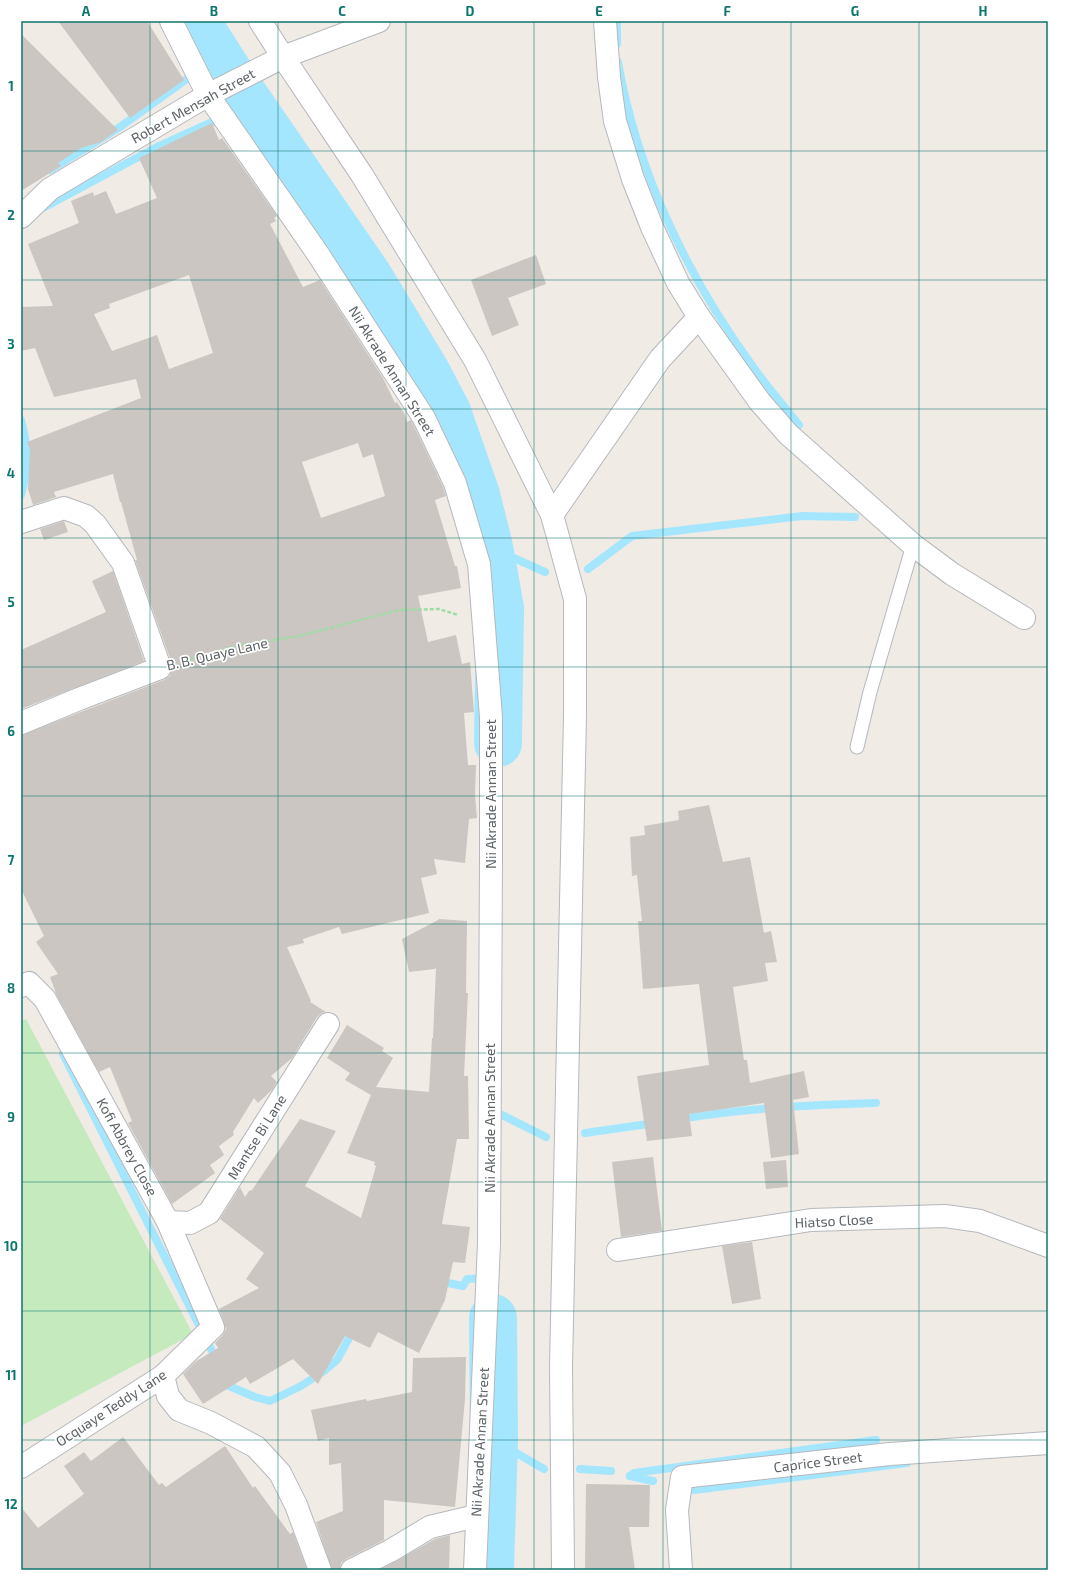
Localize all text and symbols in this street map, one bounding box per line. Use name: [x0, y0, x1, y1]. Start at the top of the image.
text: A: [82, 3, 91, 19]
text: B: [210, 3, 218, 19]
text: C: [338, 3, 346, 19]
text: D: [466, 3, 475, 19]
text: E: [595, 3, 603, 19]
text: F: [723, 3, 731, 19]
text: G: [851, 3, 859, 19]
text: H: [979, 3, 988, 19]
street label: Robert Mensah Street: [128, 64, 258, 147]
text: 1: [8, 78, 14, 94]
text: 2: [7, 207, 15, 223]
street label: Nii Akrade Annan Street: [346, 303, 439, 439]
text: 3: [7, 336, 15, 352]
text: 4: [7, 465, 15, 481]
text: 5: [7, 594, 15, 610]
street label: B. B. Quaye Lane: [165, 634, 269, 673]
street label: Nii Akrade Annan Street: [482, 719, 499, 869]
text: 6: [7, 723, 15, 739]
text: 7: [8, 852, 15, 868]
text: 8: [7, 980, 15, 996]
street label: Nii Akrade Annan Street: [481, 1043, 498, 1193]
street label: Mantse Bi Lane: [224, 1091, 289, 1182]
street label: Kofi Abbrey Close: [93, 1095, 161, 1199]
text: 9: [7, 1109, 15, 1125]
street label: Hiatso Close: [794, 1210, 874, 1231]
text: 10: [4, 1238, 18, 1254]
street label: Ocquaye Teddy Lane: [52, 1366, 169, 1450]
text: 11: [5, 1367, 17, 1383]
street label: Nii Akrade Annan Street: [467, 1367, 492, 1517]
street label: Caprice Street: [773, 1448, 863, 1475]
text: 12: [4, 1496, 18, 1512]

